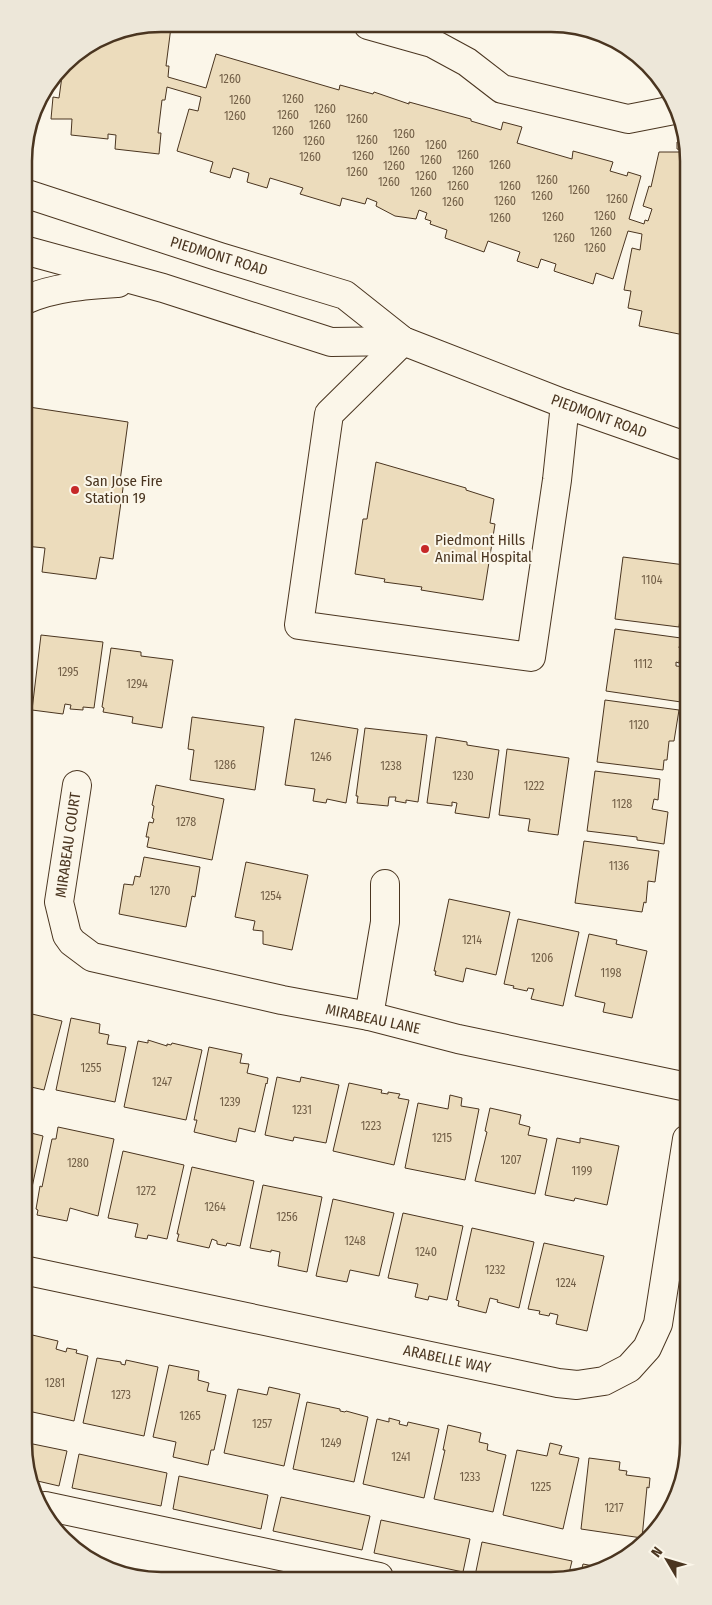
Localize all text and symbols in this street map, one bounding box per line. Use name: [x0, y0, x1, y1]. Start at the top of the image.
house number: 1260: [219, 72, 241, 86]
house number: 1260: [282, 92, 304, 106]
house number: 1260: [229, 93, 251, 107]
house number: 1260: [314, 102, 336, 116]
house number: 1260: [277, 108, 299, 122]
house number: 1260: [224, 109, 246, 123]
house number: 1260: [346, 112, 368, 126]
house number: 1260: [309, 118, 331, 132]
house number: 1260: [272, 124, 294, 138]
house number: 1260: [393, 127, 415, 141]
house number: 1260: [356, 133, 378, 147]
house number: 1260: [303, 134, 325, 148]
house number: 1260: [425, 138, 447, 152]
house number: 1260: [388, 144, 410, 158]
house number: 1260: [457, 148, 479, 162]
house number: 1260: [352, 149, 374, 163]
house number: 1260: [299, 150, 321, 164]
house number: 1260: [420, 153, 442, 167]
house number: 1260: [489, 158, 511, 172]
house number: 1260: [383, 159, 405, 173]
house number: 1260: [452, 164, 474, 178]
house number: 1260: [346, 165, 368, 179]
house number: 1260: [415, 169, 437, 183]
house number: 1260: [536, 173, 558, 187]
house number: 1260: [378, 175, 400, 189]
house number: 1260: [447, 179, 469, 193]
house number: 1260: [499, 179, 521, 193]
house number: 1260: [568, 183, 590, 197]
house number: 1260: [410, 185, 432, 199]
house number: 1260: [531, 189, 553, 203]
house number: 1260: [606, 192, 628, 206]
house number: 1260: [494, 194, 516, 208]
house number: 1260: [442, 195, 464, 209]
house number: 1260: [594, 209, 616, 223]
house number: 1260: [542, 210, 564, 224]
house number: 1260: [489, 211, 511, 225]
house number: 1260: [590, 225, 612, 239]
house number: 1260: [553, 231, 575, 245]
street label: PIEDMONT ROAD: [168, 233, 270, 279]
house number: 1260: [584, 241, 606, 255]
street label: PIEDMONT ROAD: [549, 390, 649, 442]
place label: San Jose Fire Station 19: [85, 472, 163, 507]
marker: San Jose Fire Station 19: [69, 484, 81, 496]
place label: Piedmont Hills Animal Hospital: [435, 531, 532, 566]
marker: Piedmont Hills Animal Hospital: [419, 543, 431, 555]
house number: 1104: [641, 573, 663, 587]
house number: 1112: [634, 657, 653, 671]
house number: 1295: [57, 665, 79, 679]
house number: 1294: [126, 677, 148, 691]
house number: 1120: [629, 718, 649, 732]
house number: 1246: [310, 750, 332, 764]
house number: 1286: [214, 758, 236, 772]
house number: 1238: [380, 759, 402, 773]
house number: 1230: [452, 769, 474, 783]
house number: 1222: [524, 779, 544, 793]
street label: MIRABEAU COURT: [52, 791, 84, 899]
house number: 1128: [612, 797, 632, 811]
house number: 1278: [176, 815, 196, 829]
house number: 1136: [609, 859, 629, 873]
house number: 1270: [150, 884, 170, 898]
house number: 1254: [260, 889, 282, 903]
house number: 1214: [462, 933, 482, 947]
house number: 1206: [531, 951, 553, 965]
house number: 1198: [600, 966, 622, 980]
street label: MIRABEAU LANE: [324, 1000, 422, 1038]
house number: 1255: [81, 1061, 102, 1075]
house number: 1247: [152, 1075, 172, 1089]
house number: 1239: [219, 1095, 241, 1109]
house number: 1231: [292, 1103, 312, 1117]
house number: 1223: [361, 1119, 381, 1133]
house number: 1215: [432, 1131, 452, 1145]
house number: 1207: [501, 1153, 522, 1167]
house number: 1280: [67, 1156, 89, 1170]
house number: 1199: [572, 1164, 593, 1178]
house number: 1272: [136, 1184, 156, 1198]
house number: 1264: [204, 1200, 226, 1214]
house number: 1256: [276, 1210, 298, 1224]
house number: 1248: [344, 1234, 366, 1248]
house number: 1240: [415, 1245, 437, 1259]
house number: 1232: [485, 1263, 505, 1277]
house number: 1224: [556, 1276, 577, 1290]
street label: ARABELLE WAY: [402, 1341, 493, 1377]
house number: 1281: [45, 1376, 65, 1390]
house number: 1273: [111, 1388, 131, 1402]
house number: 1265: [179, 1409, 201, 1423]
house number: 1257: [252, 1417, 272, 1431]
house number: 1249: [320, 1436, 342, 1450]
house number: 1241: [391, 1450, 411, 1464]
house number: 1233: [460, 1470, 480, 1484]
house number: 1225: [531, 1480, 552, 1494]
house number: 1217: [604, 1501, 624, 1515]
north arrow: [642, 1535, 692, 1585]
text: N: [648, 1544, 666, 1561]

